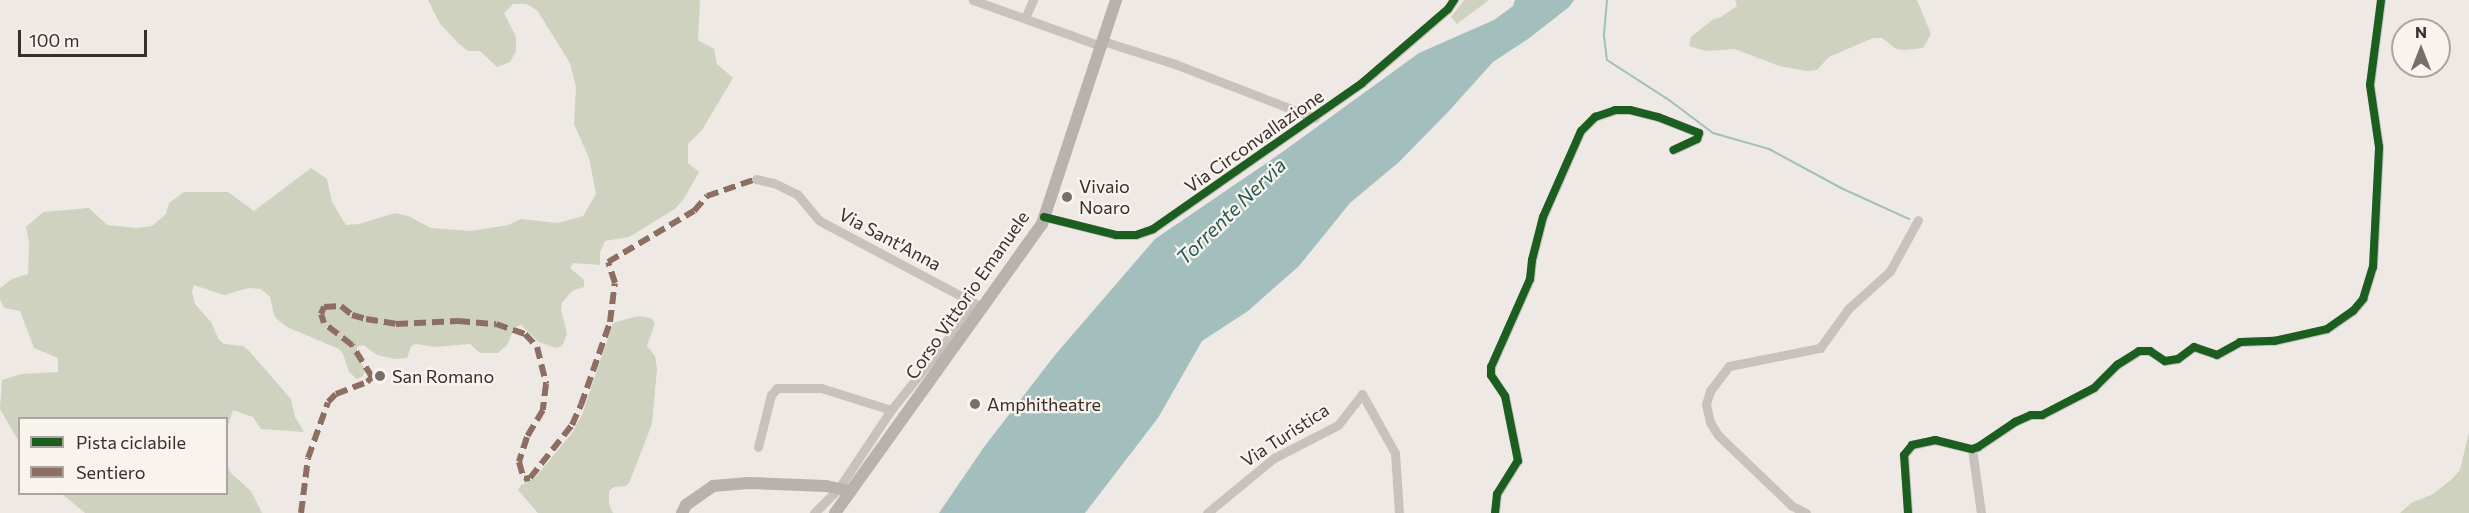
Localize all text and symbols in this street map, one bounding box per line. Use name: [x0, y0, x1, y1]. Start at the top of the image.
scale bar: [21, 18, 150, 56]
north arrow: [2391, 18, 2451, 78]
text: N: [2415, 22, 2427, 41]
text: 100 m: [29, 29, 79, 51]
street label: Via Circonvallazione: [1180, 85, 1328, 197]
water label: Torrente Nervia: [1171, 153, 1291, 269]
place label: Vivaio Noaro: [1079, 176, 1130, 219]
marker: Vivaio Noaro: [1060, 190, 1074, 204]
street label: Via Sant'Anna: [835, 203, 945, 275]
street label: Corso Vittorio Emanuele: [901, 207, 1033, 383]
place label: San Romano: [392, 365, 494, 387]
marker: San Romano: [373, 369, 387, 383]
place label: Amphitheatre: [987, 393, 1101, 415]
marker: Amphitheatre: [968, 397, 982, 411]
street label: Via Turistica: [1237, 399, 1333, 471]
legend: [18, 417, 228, 495]
text: Pista ciclabile: [76, 431, 186, 453]
text: Sentiero: [76, 461, 146, 483]

